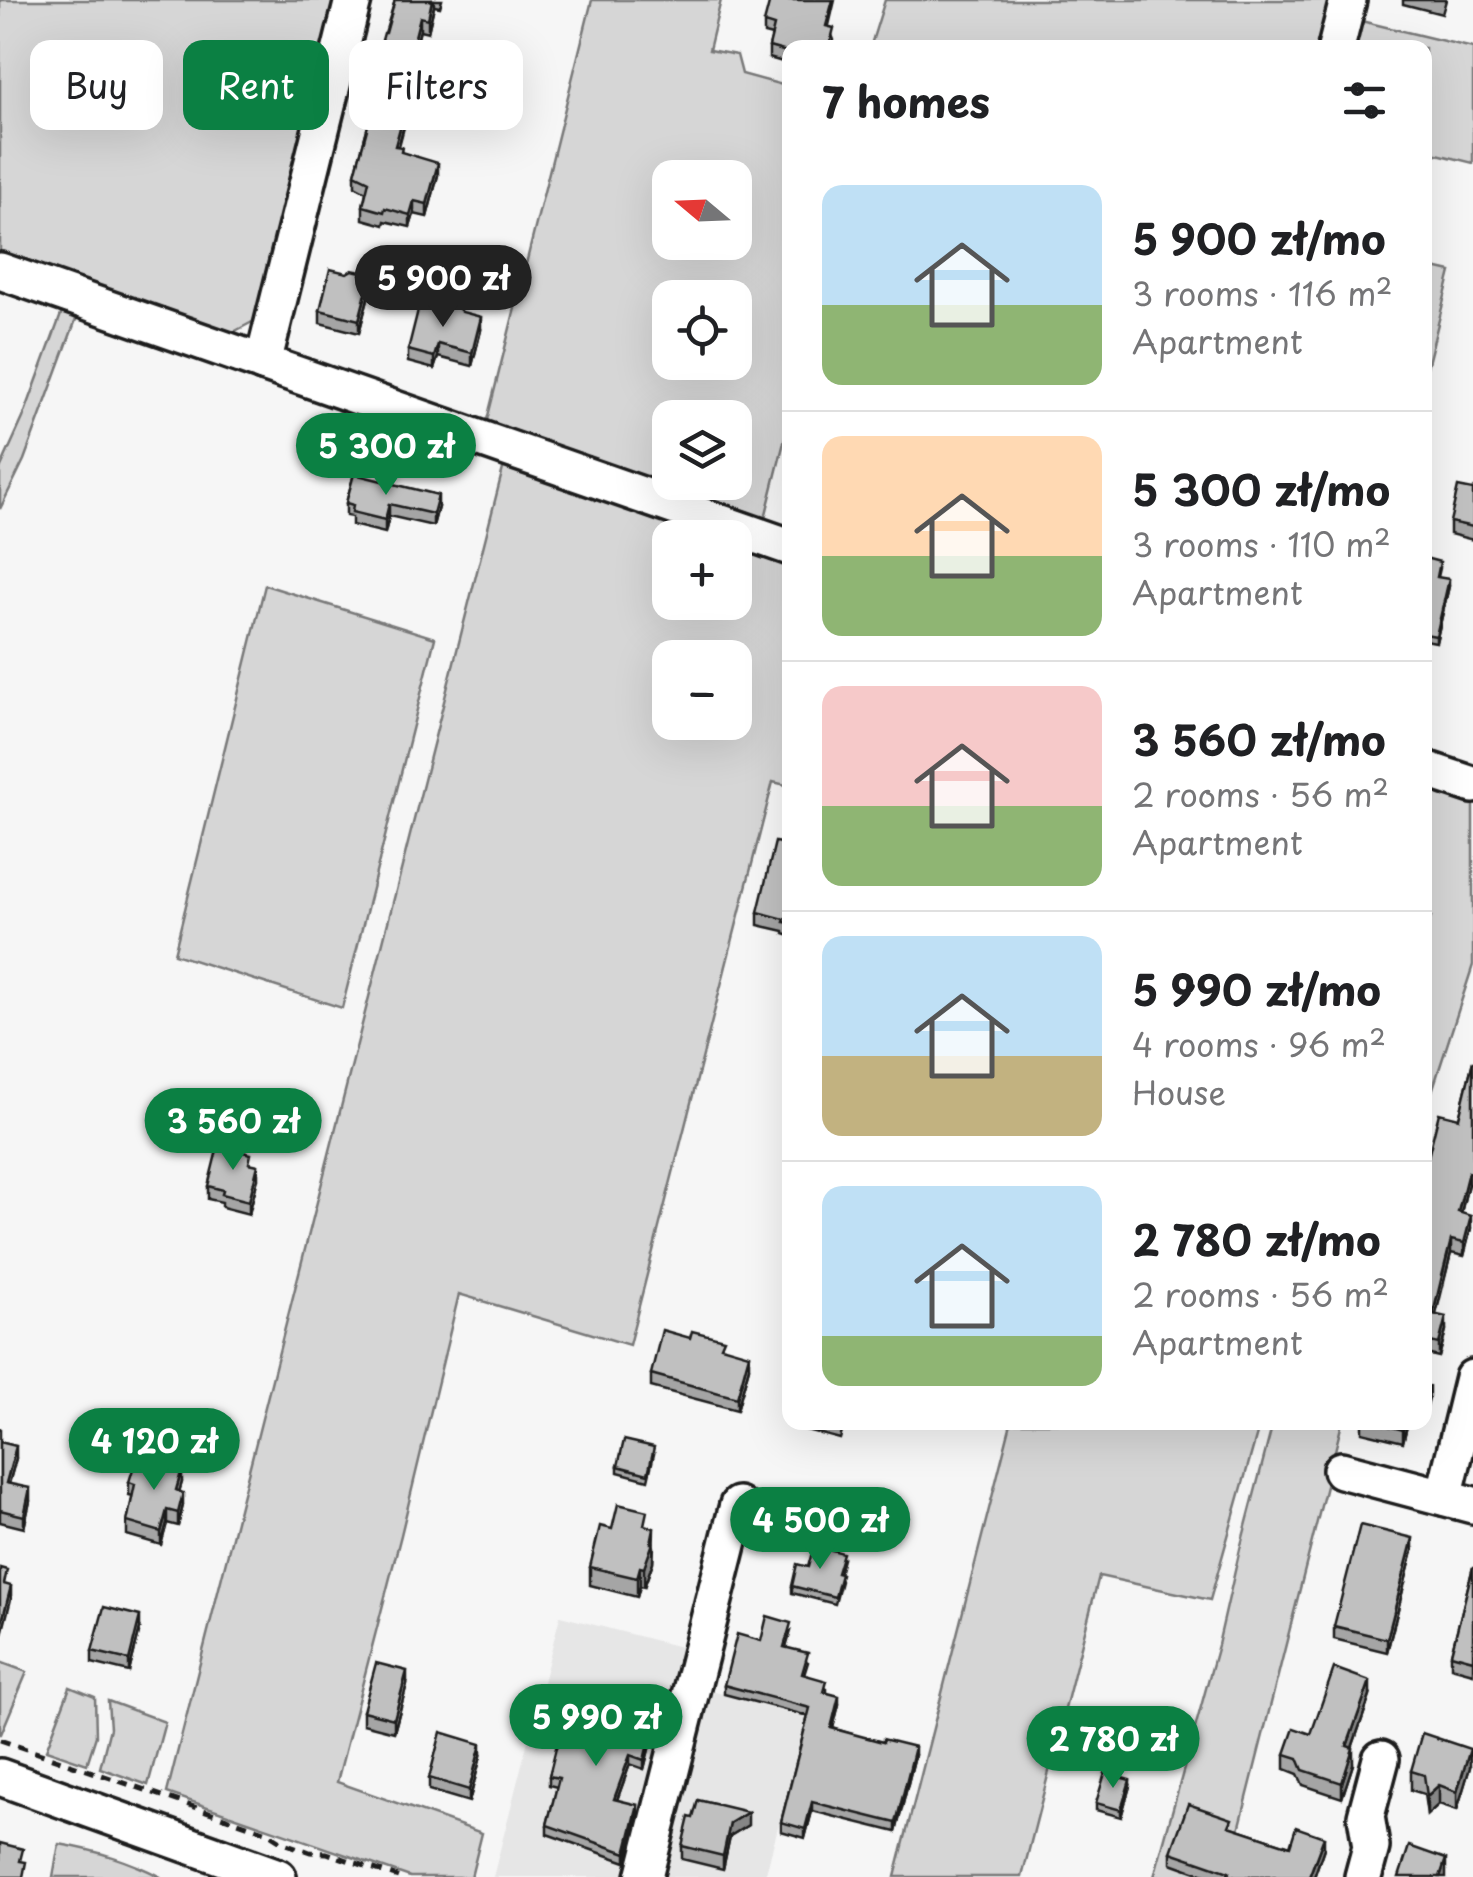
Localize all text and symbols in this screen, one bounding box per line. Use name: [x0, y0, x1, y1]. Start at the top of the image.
chip: Buy: [30, 40, 163, 130]
chip: Rent: [183, 40, 329, 130]
chip: Filters: [349, 40, 523, 130]
text: 7 homes: [822, 69, 990, 132]
icon: filters: [1337, 73, 1392, 128]
north arrow: [652, 160, 752, 260]
map controls: [652, 160, 752, 740]
text: 5 900 zł/mo: [1132, 206, 1386, 269]
icon: home: [902, 225, 1022, 345]
pin: 5 900 zł: [340, 245, 546, 330]
text: 5 900 zł: [377, 253, 509, 301]
text: 3 rooms · 116 m²: [1132, 269, 1393, 317]
button: locate: [652, 280, 752, 380]
text: Apartment: [1132, 317, 1303, 365]
button: layers: [652, 400, 752, 500]
pin: 5 300 zł: [283, 413, 489, 498]
text: 5 300 zł: [318, 421, 454, 469]
text: 5 300 zł/mo: [1132, 457, 1390, 520]
icon: home: [902, 476, 1022, 596]
button: +: [652, 520, 752, 620]
text: 3 rooms · 110 m²: [1132, 520, 1391, 568]
text: Apartment: [1132, 568, 1303, 616]
button: −: [652, 640, 752, 740]
text: 3 560 zł/mo: [1132, 707, 1386, 770]
icon: home: [902, 726, 1022, 846]
text: 2 rooms · 56 m²: [1132, 770, 1389, 818]
text: Apartment: [1132, 818, 1303, 866]
text: 5 990 zł/mo: [1132, 957, 1381, 1020]
icon: home: [902, 976, 1022, 1096]
text: 4 rooms · 96 m²: [1132, 1020, 1386, 1068]
text: House: [1132, 1068, 1226, 1116]
pin: 3 560 zł: [130, 1088, 336, 1173]
text: 3 560 zł: [167, 1096, 299, 1144]
text: 2 780 zł/mo: [1132, 1207, 1381, 1270]
icon: home: [902, 1226, 1022, 1346]
text: 2 rooms · 56 m²: [1132, 1270, 1389, 1318]
text: Apartment: [1132, 1318, 1303, 1366]
pin: 4 120 zł: [51, 1408, 257, 1493]
text: 4 120 zł: [91, 1416, 217, 1464]
pin: 4 500 zł: [717, 1487, 923, 1572]
text: 4 500 zł: [752, 1495, 888, 1543]
pin: 5 990 zł: [493, 1684, 699, 1769]
text: 5 990 zł: [531, 1692, 661, 1740]
pin: 2 780 zł: [1010, 1706, 1216, 1791]
text: 2 780 zł: [1049, 1714, 1177, 1762]

